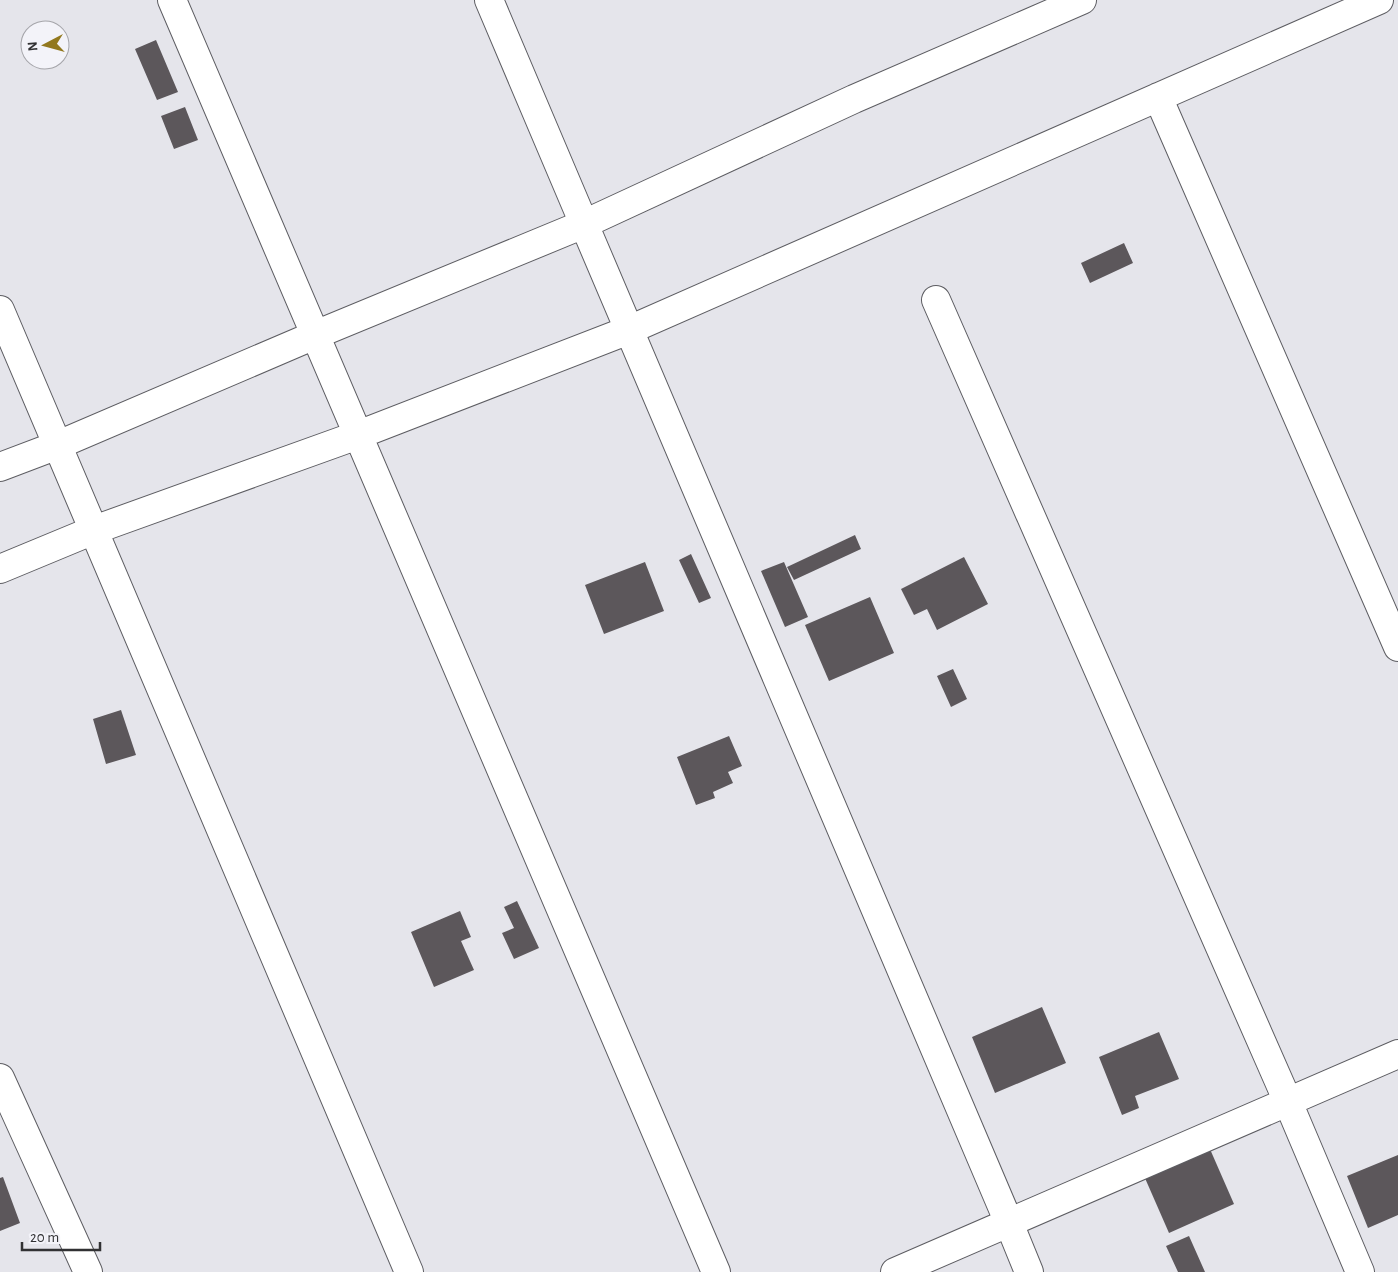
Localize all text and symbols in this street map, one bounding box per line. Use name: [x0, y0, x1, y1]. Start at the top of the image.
north arrow: [20, 20, 70, 70]
text: N: [26, 41, 41, 52]
scale bar: [22, 1220, 100, 1252]
text: 20 m: [30, 1230, 59, 1245]

